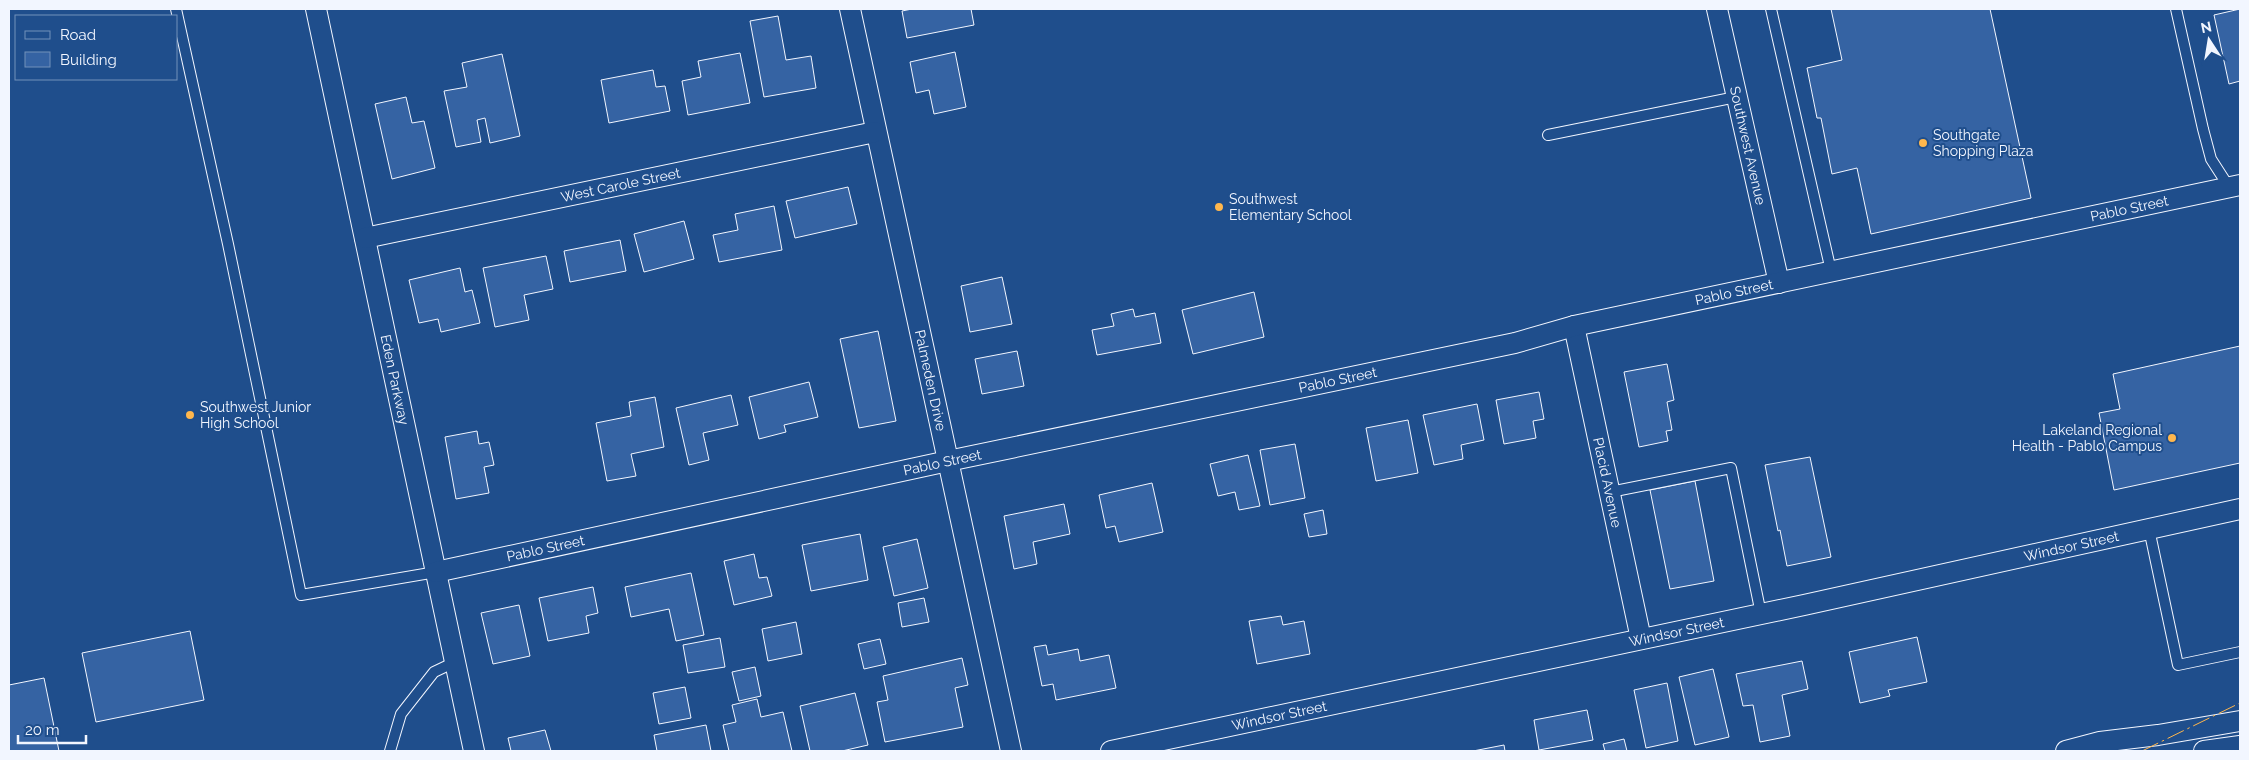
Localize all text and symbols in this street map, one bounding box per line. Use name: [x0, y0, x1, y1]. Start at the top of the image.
legend: [15, 15, 178, 80]
north arrow: [2184, 15, 2234, 65]
text: N: [2199, 18, 2213, 36]
text: Road: [60, 26, 96, 44]
text: Building: [60, 51, 117, 69]
street label: Southwest Avenue: [1727, 85, 1769, 206]
place label: Southgate Shopping Plaza: [1933, 127, 2033, 159]
marker: Southgate Shopping Plaza: [1917, 137, 1929, 149]
street label: West Carole Street: [559, 165, 682, 205]
place label: Southwest Elementary School: [1229, 191, 1352, 223]
street label: Pablo Street: [2089, 192, 2170, 225]
marker: Southwest Elementary School: [1213, 201, 1225, 213]
street label: Pablo Street: [1693, 276, 1775, 308]
street label: Palmeden Drive: [912, 328, 949, 433]
street label: Eden Parkway: [378, 333, 412, 427]
street label: Pablo Street: [1297, 364, 1379, 396]
place label: Southwest Junior High School: [200, 399, 311, 431]
marker: Southwest Junior High School: [184, 409, 196, 421]
place label: Lakeland Regional Health - Pablo Campus: [2012, 422, 2162, 454]
marker: Lakeland Regional Health - Pablo Campus: [2166, 432, 2178, 444]
street label: Placid Avenue: [1590, 436, 1625, 529]
street label: Pablo Street: [902, 446, 983, 478]
street label: Windsor Street: [2022, 528, 2121, 564]
street label: Pablo Street: [505, 532, 586, 565]
street label: Windsor Street: [1628, 614, 1726, 650]
street label: Windsor Street: [1230, 698, 1329, 733]
scale bar: [18, 712, 85, 744]
text: 20 m: [25, 721, 60, 739]

